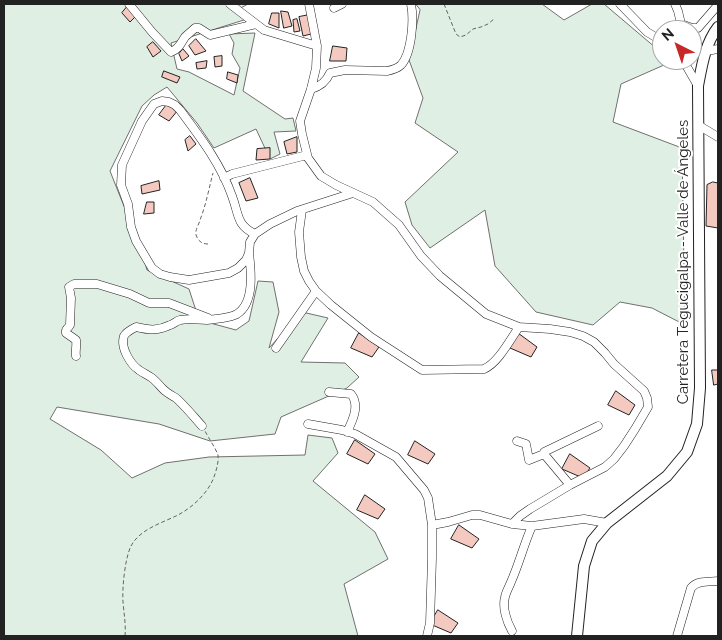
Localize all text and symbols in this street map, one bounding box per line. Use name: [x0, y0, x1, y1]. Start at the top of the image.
north arrow: [652, 20, 702, 70]
text: N: [659, 25, 677, 44]
street label: Carretera Tegucigalpa - Valle de Ángeles: [674, 120, 692, 404]

